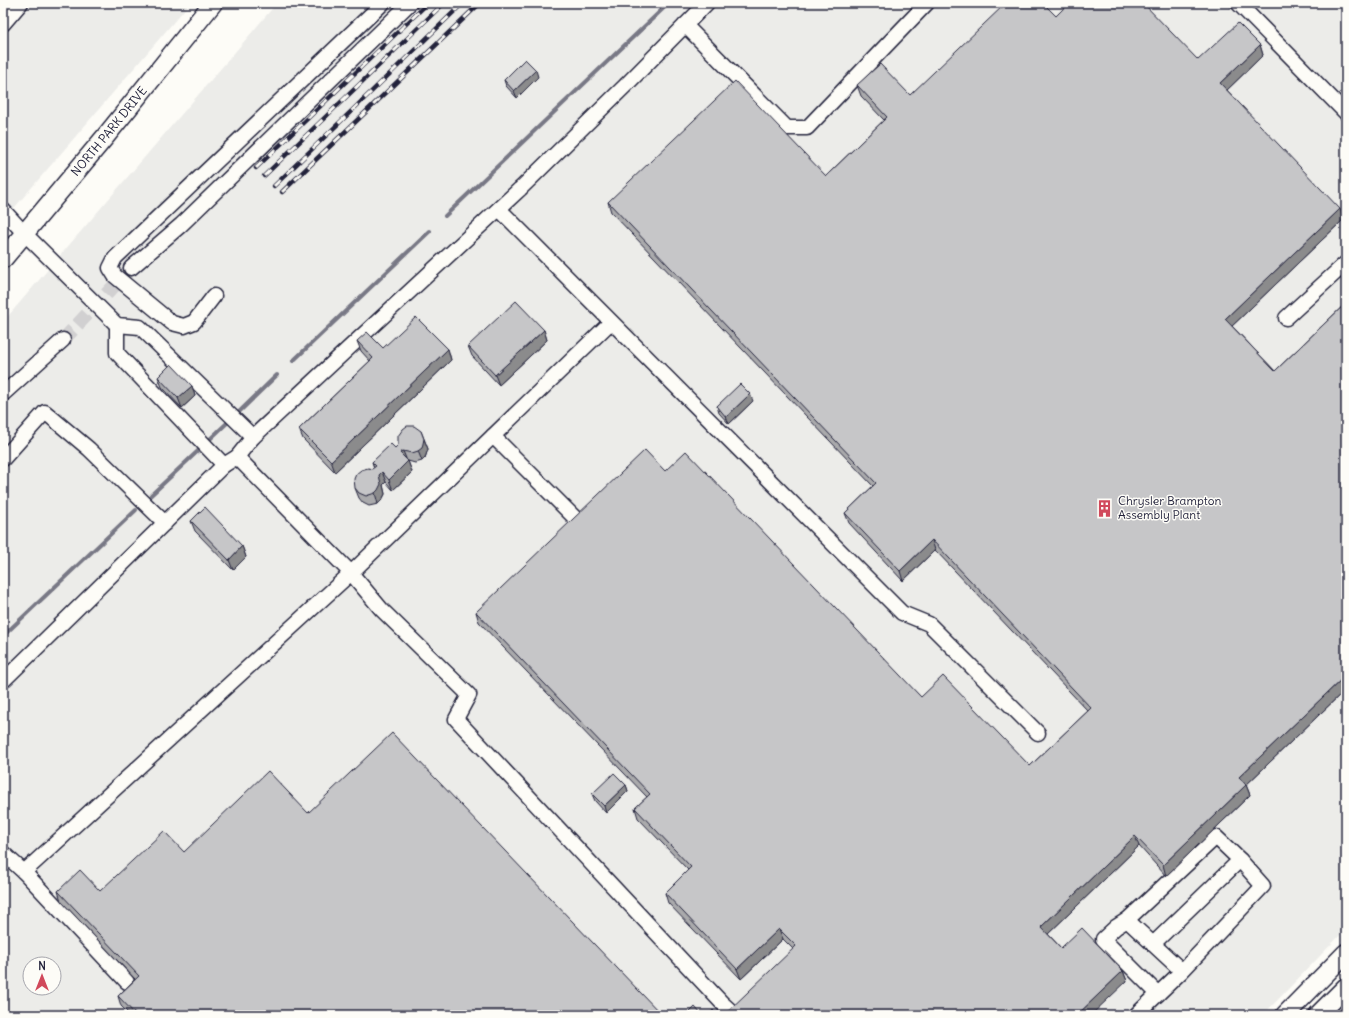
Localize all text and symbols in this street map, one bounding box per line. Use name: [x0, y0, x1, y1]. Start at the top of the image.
street label: NORTH PARK DRIVE: [68, 83, 150, 179]
place label: Chrysler Brampton Assembly Plant: [1118, 493, 1221, 522]
building icon: Chrysler Brampton Assembly Plant: [1095, 498, 1115, 518]
north arrow: [22, 956, 62, 996]
text: N: [38, 959, 46, 973]

